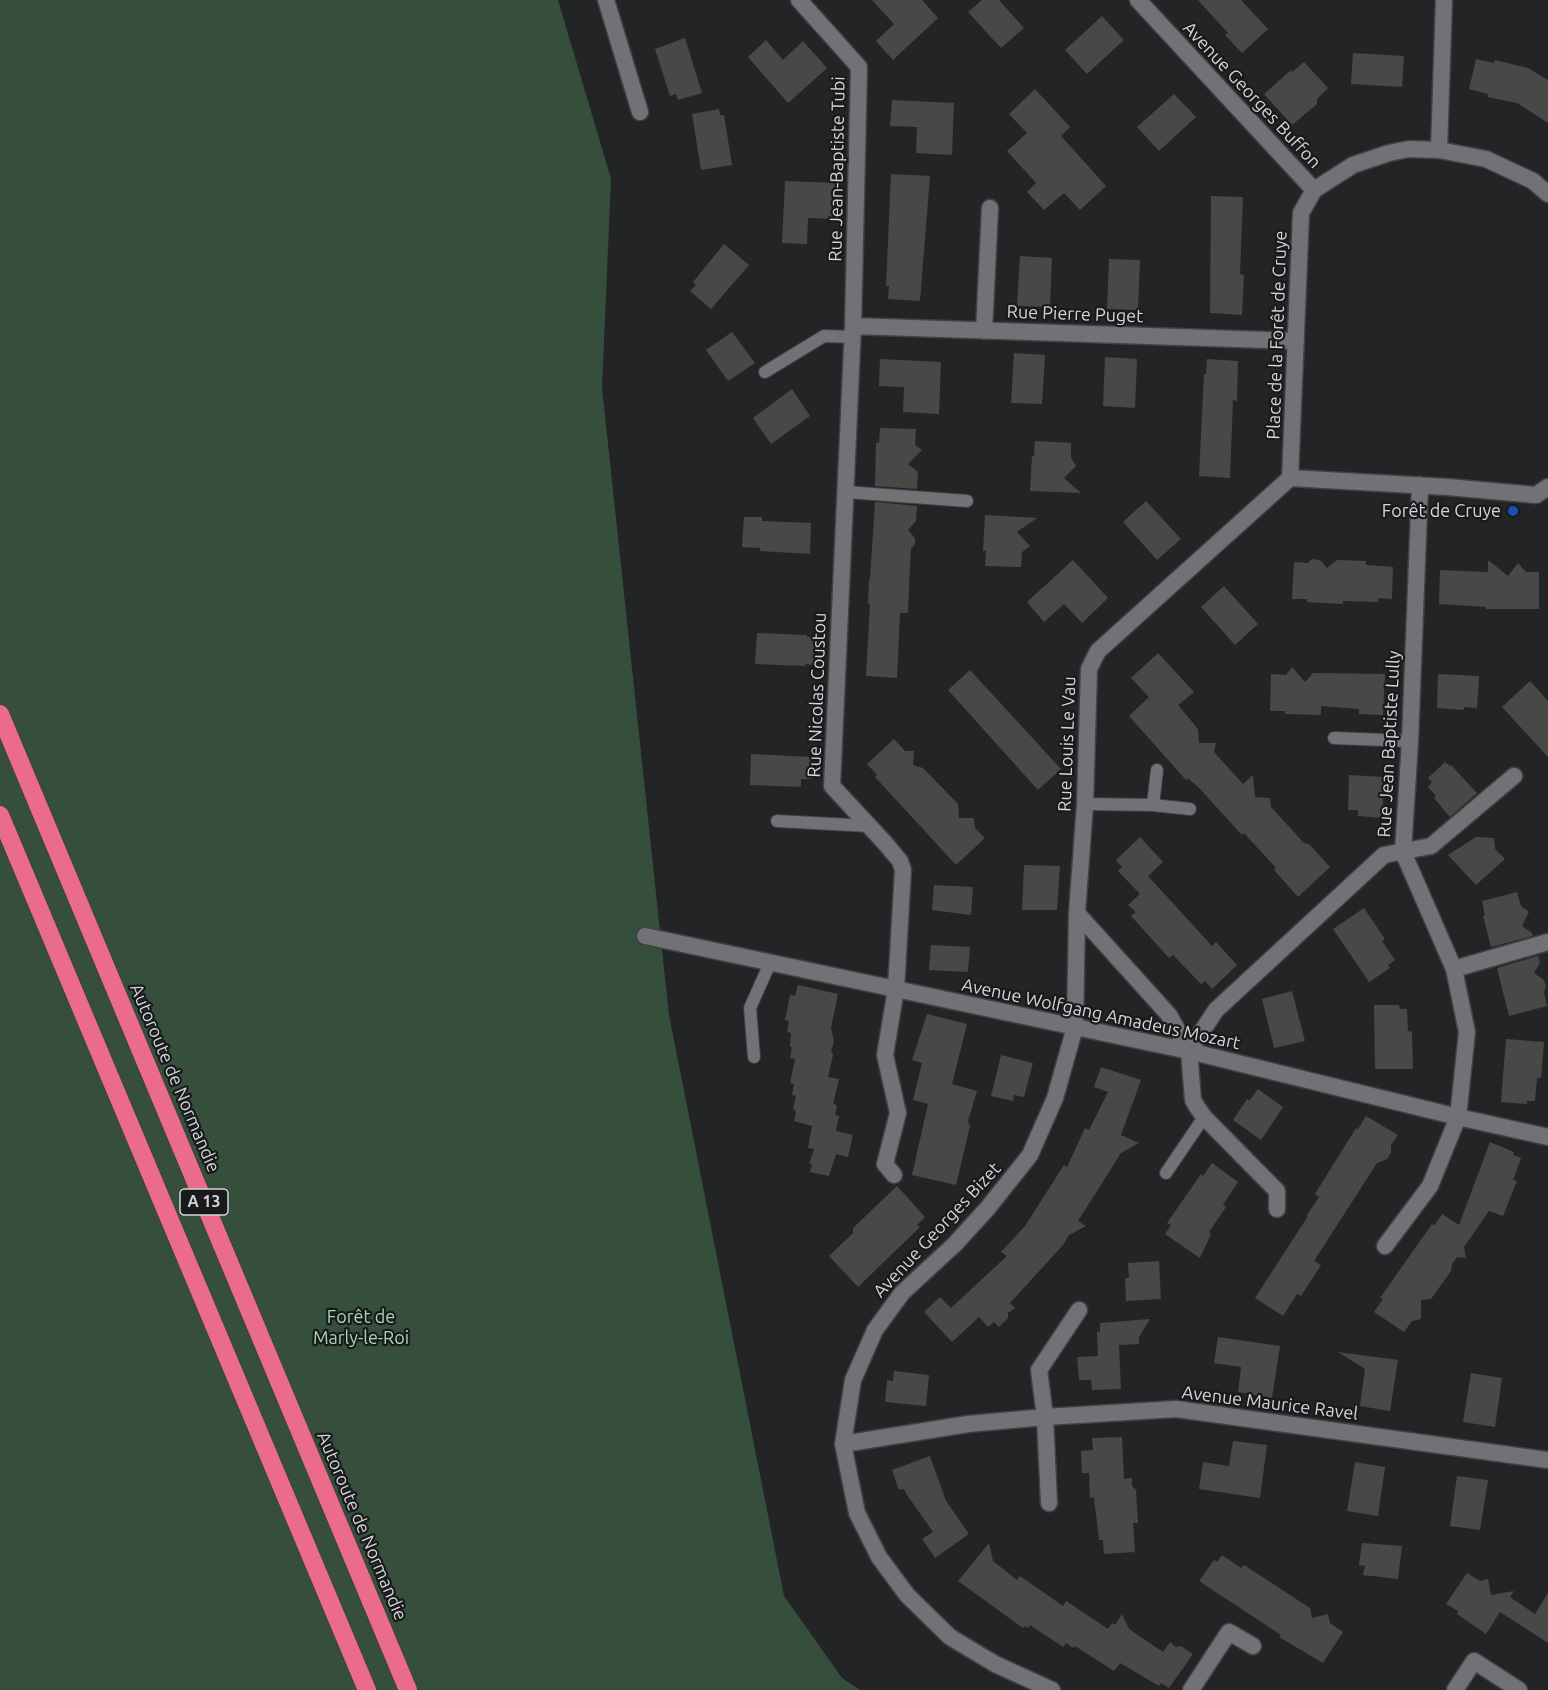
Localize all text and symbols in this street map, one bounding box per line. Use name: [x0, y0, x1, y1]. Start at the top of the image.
street label: Avenue Georges Buffon: [1178, 17, 1326, 173]
street label: Rue Jean-Baptiste Tubi: [825, 76, 849, 262]
street label: Place de la Forêt de Cruye: [1263, 230, 1291, 440]
street label: Rue Pierre Puget: [1006, 301, 1144, 327]
place label: Forêt de Cruye: [1382, 500, 1501, 522]
marker: Forêt de Cruye: [1506, 504, 1520, 518]
street label: Rue Nicolas Coustou: [803, 612, 831, 778]
street label: Rue Jean Baptiste Lully: [1373, 650, 1405, 838]
street label: Rue Louis Le Vau: [1054, 676, 1080, 812]
street label: Avenue Wolfgang Amadeus Mozart: [960, 974, 1242, 1054]
street label: Autoroute de Normandie: [125, 980, 225, 1176]
street label: Avenue Georges Bizet: [869, 1158, 1005, 1302]
road number: A 13: [180, 1189, 228, 1215]
park label: Forêt de Marly-le-Roi: [313, 1306, 409, 1348]
street label: Avenue Maurice Ravel: [1181, 1381, 1359, 1425]
street label: Autoroute de Normandie: [312, 1428, 412, 1624]

